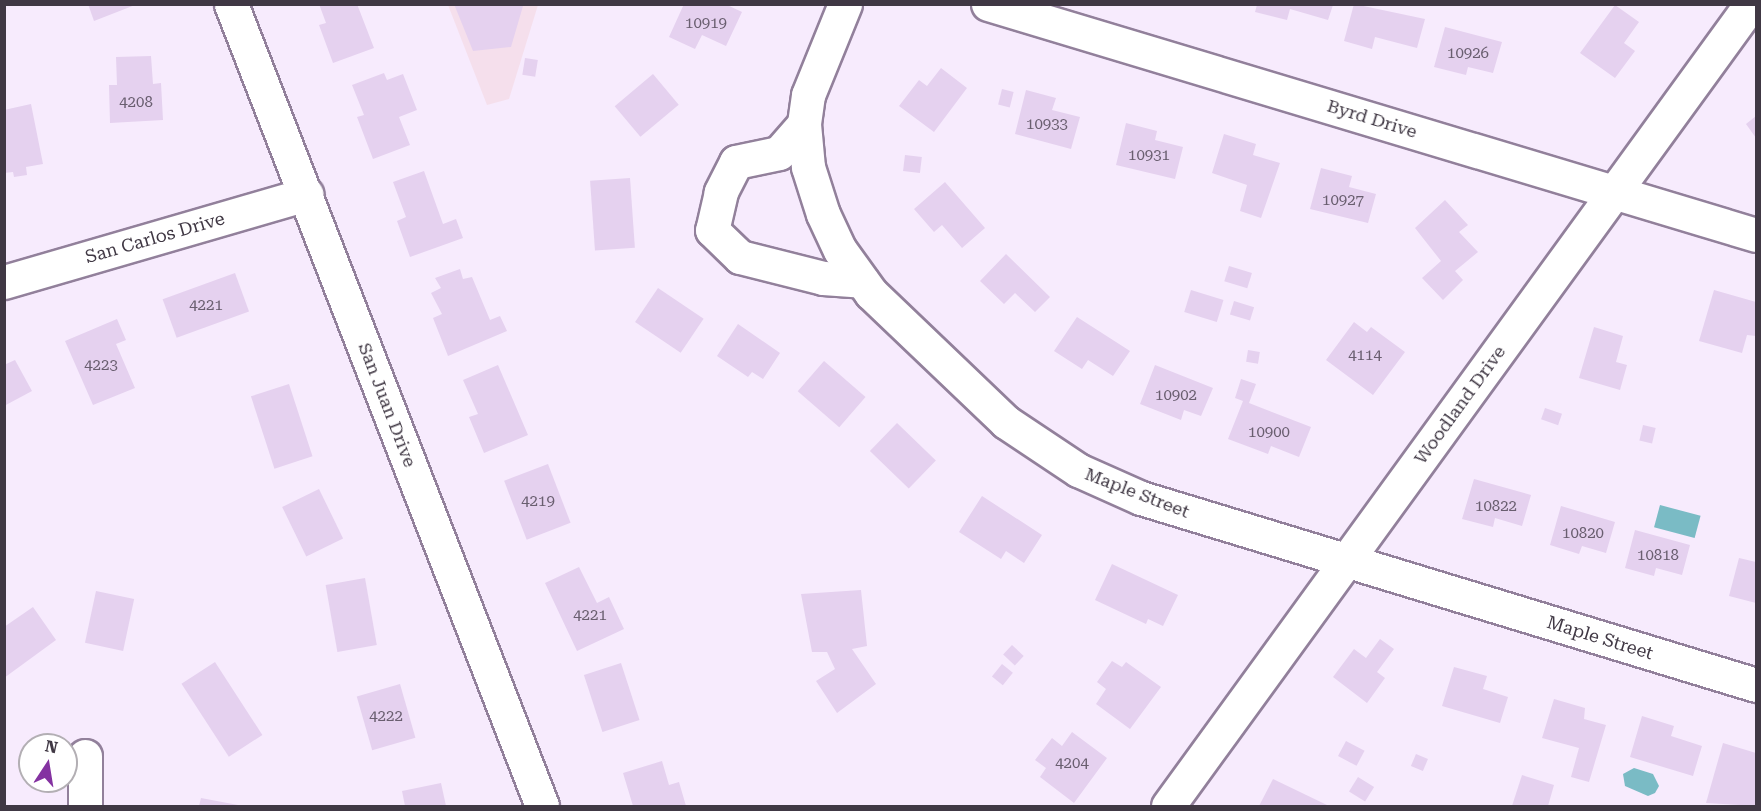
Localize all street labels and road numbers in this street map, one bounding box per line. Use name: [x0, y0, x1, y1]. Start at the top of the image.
street label: Byrd Drive: [1324, 95, 1420, 143]
street label: San Carlos Drive: [83, 208, 227, 268]
street label: San Juan Drive: [353, 340, 421, 470]
street label: Woodland Drive: [1410, 342, 1510, 468]
street label: Maple Street: [1082, 463, 1192, 523]
street label: Maple Street: [1544, 612, 1656, 664]

